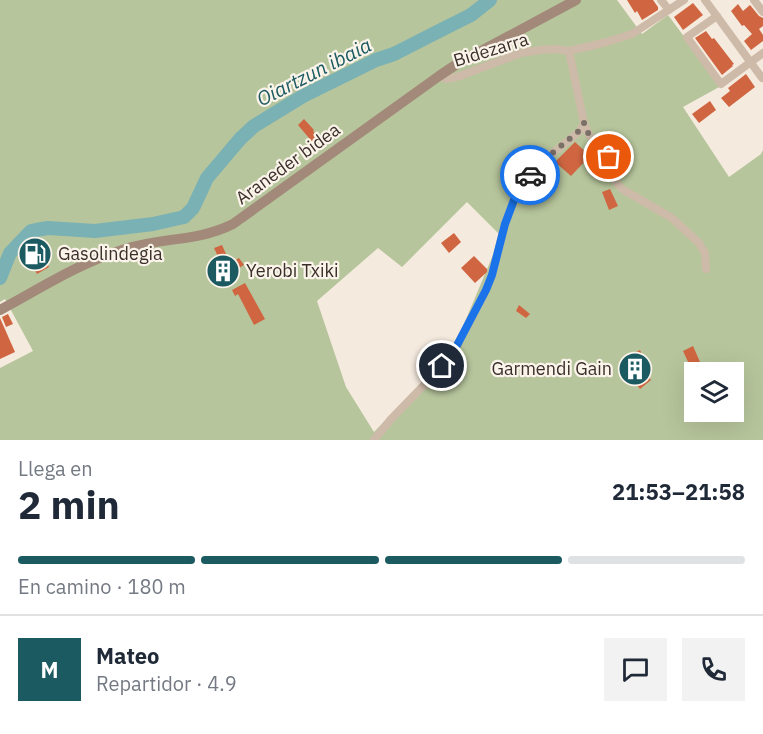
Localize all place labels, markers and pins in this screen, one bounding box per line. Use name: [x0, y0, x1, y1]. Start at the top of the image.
pin: [583, 131, 634, 182]
fuel station icon: Gasolindegia: [17, 236, 53, 272]
place label: Gasolindegia: [58, 242, 163, 265]
building icon: Yerobi Txiki: [205, 253, 241, 289]
place label: Yerobi Txiki: [246, 259, 338, 282]
pin: [416, 340, 467, 391]
building icon: Garmendi Gain: [617, 351, 653, 387]
place label: Garmendi Gain: [491, 357, 612, 380]

